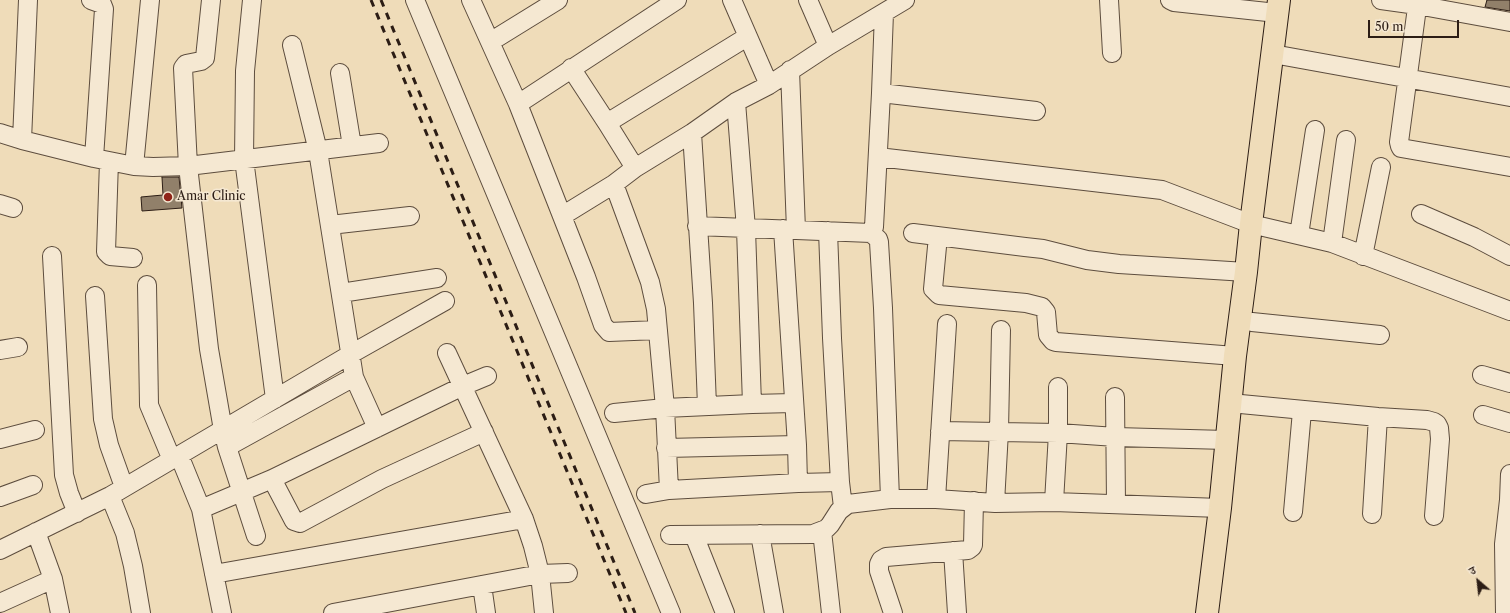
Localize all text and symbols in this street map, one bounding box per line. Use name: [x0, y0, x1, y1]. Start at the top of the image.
scale bar: [1370, 12, 1461, 38]
text: 50 m: [1375, 19, 1404, 34]
place label: Amar Clinic: [177, 190, 246, 204]
marker: Amar Clinic: [162, 191, 174, 203]
north arrow: [1458, 561, 1498, 601]
text: उ: [1467, 563, 1478, 578]

